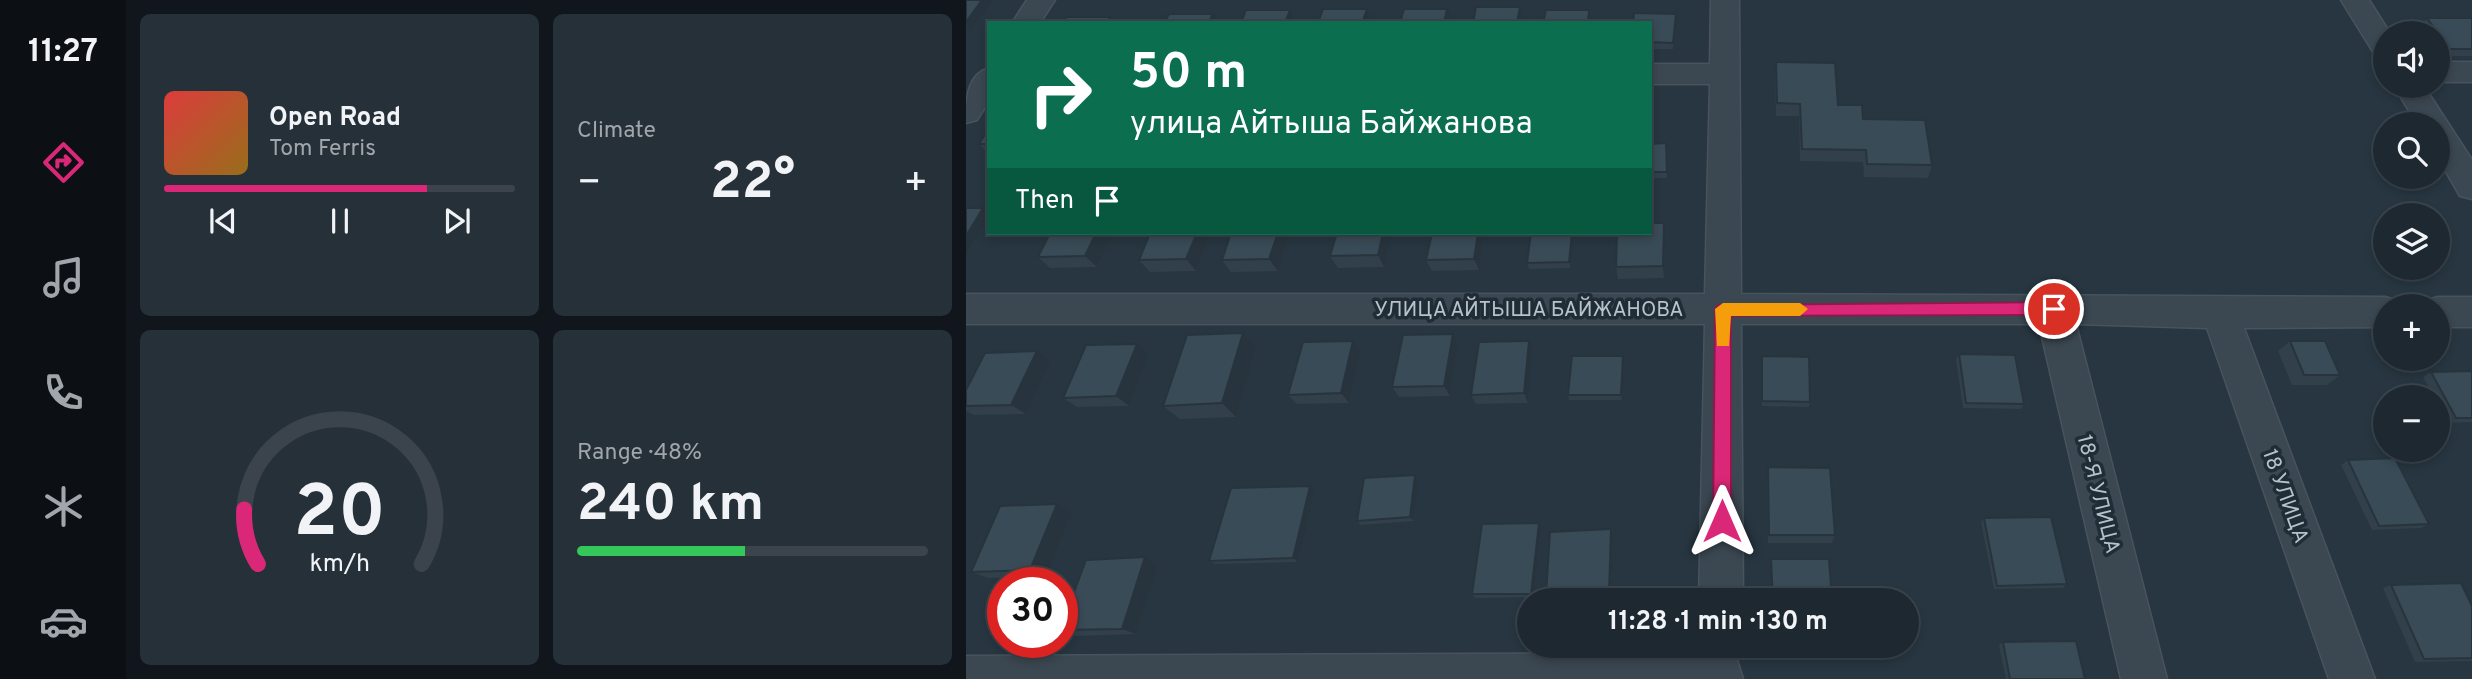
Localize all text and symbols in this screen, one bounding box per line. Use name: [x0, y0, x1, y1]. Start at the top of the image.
map controls: [2373, 21, 2450, 462]
button: sound: [2373, 21, 2450, 98]
text: 11:27: [28, 33, 98, 73]
text: 50 m: [1130, 44, 1247, 106]
icon: right: [1015, 49, 1106, 140]
text: Open Road: [269, 102, 401, 135]
text: улица Айтыша Байжанова: [1130, 105, 1533, 145]
button: search: [2373, 112, 2450, 189]
text: Climate: [577, 117, 656, 146]
text: Tom Ferris: [269, 135, 376, 164]
icon: directions: [39, 138, 88, 187]
text: 22°: [710, 151, 795, 217]
text: −: [577, 160, 602, 209]
text: +: [903, 160, 928, 209]
icon: arrive: [1088, 182, 1126, 220]
text: Then: [1015, 185, 1074, 218]
icon: previous: [204, 202, 242, 240]
icon: pause: [321, 202, 359, 240]
icon: next: [438, 202, 476, 240]
button: layers: [2373, 203, 2450, 280]
icon: music: [39, 253, 88, 302]
pin: [2024, 279, 2084, 339]
icon: arrive: [2035, 290, 2073, 328]
button: +: [2373, 294, 2450, 371]
street label: УЛИЦА АЙТЫША БАЙЖАНОВА: [1374, 296, 1684, 324]
icon: phone: [39, 368, 88, 417]
button: −: [2373, 385, 2450, 462]
street label: 18-Я УЛИЦА: [2070, 432, 2125, 557]
text: Range · 48%: [577, 439, 702, 468]
street label: 18 УЛИЦА: [2255, 446, 2314, 547]
text: 20: [293, 470, 386, 562]
text: 240 km: [577, 473, 764, 539]
icon: climate: [39, 482, 88, 531]
position arrow: [1685, 484, 1759, 558]
text: km/h: [309, 548, 370, 580]
speed limit sign: 30: [987, 567, 1078, 658]
icon: car: [39, 597, 88, 646]
text: 11:28 · 1 min · 130 m: [1608, 606, 1828, 639]

